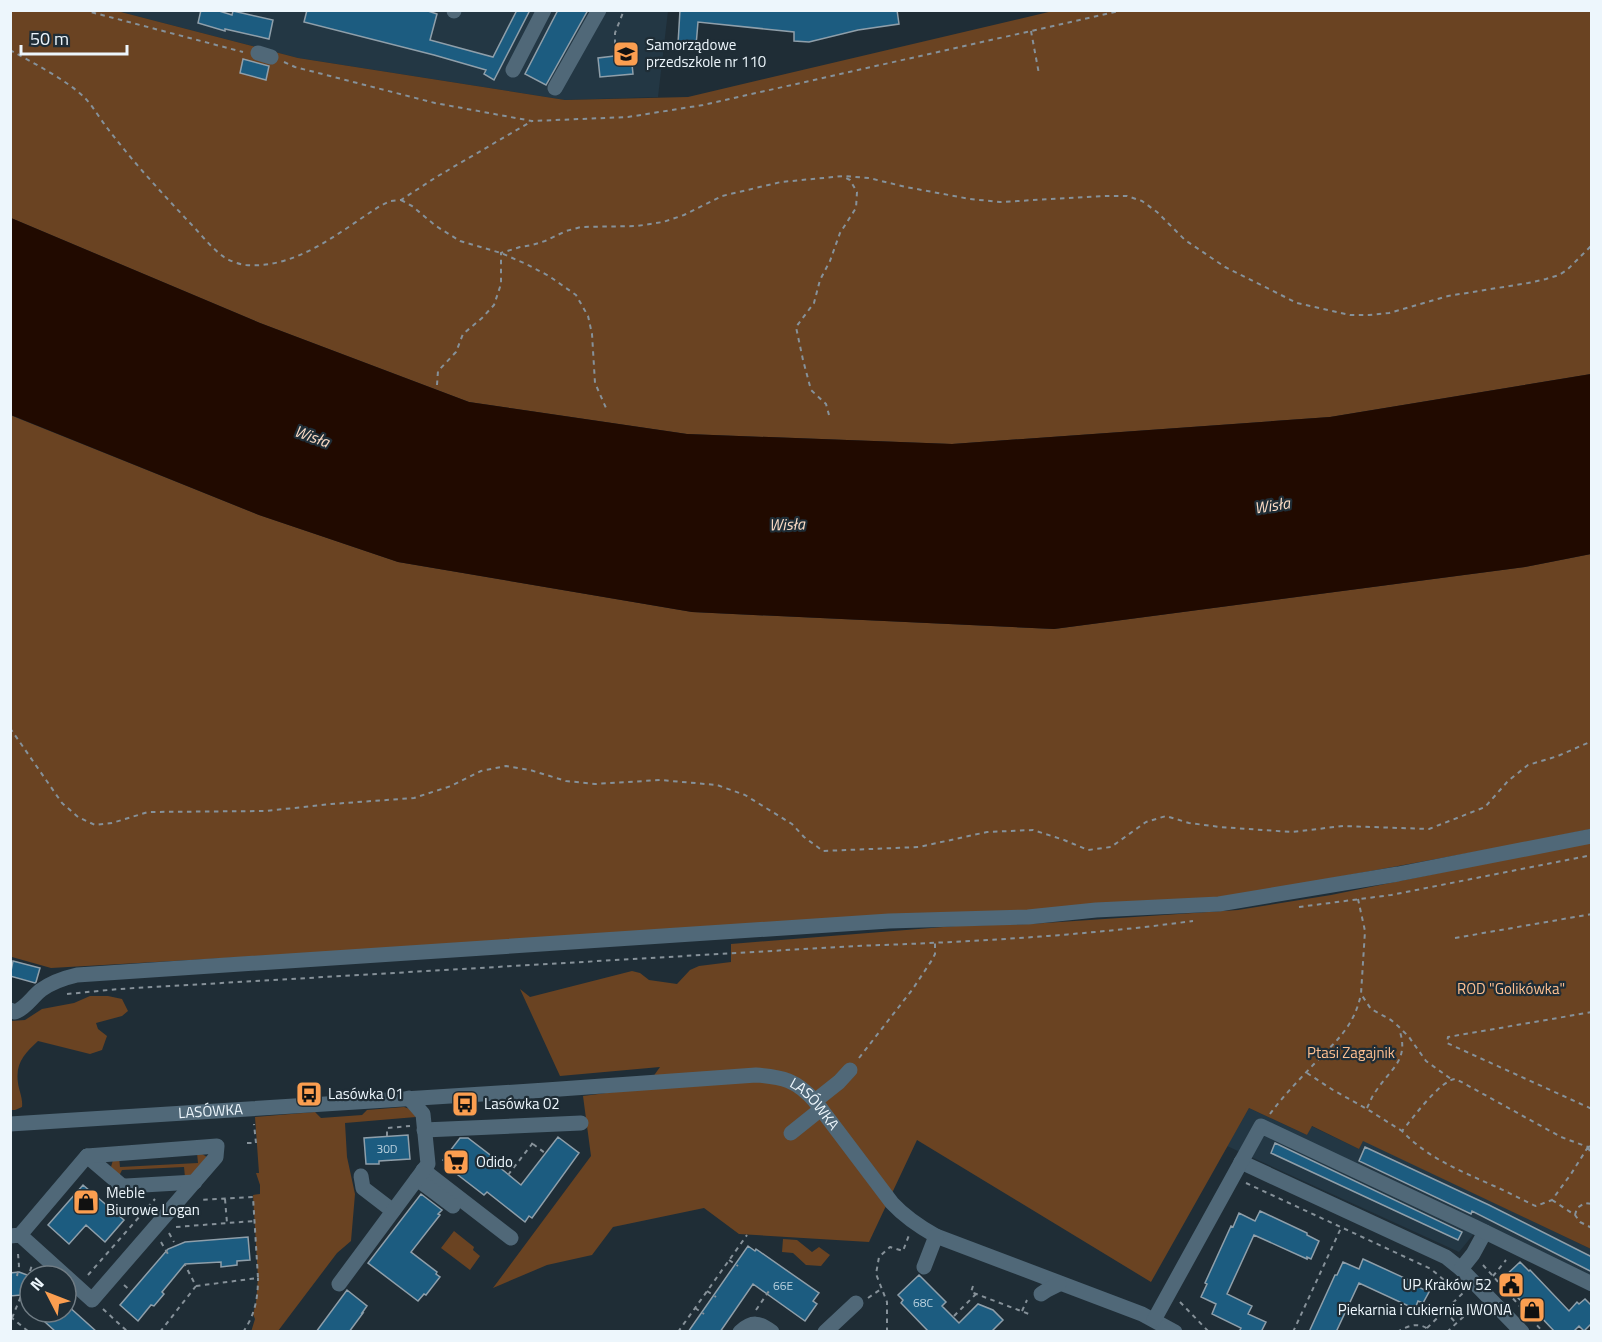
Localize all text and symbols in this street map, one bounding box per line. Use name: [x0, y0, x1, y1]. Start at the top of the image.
scale bar: [21, 18, 128, 56]
text: 50 m: [30, 25, 69, 52]
place label: Samorządowe przedszkole nr 110: [646, 33, 766, 73]
school or university icon: Samorządowe przedszkole nr 110: [611, 39, 641, 69]
water label: Wisła: [291, 419, 334, 454]
water label: Wisła: [1252, 490, 1293, 520]
water label: Wisła: [769, 511, 806, 537]
park label: ROD "Golikówka": [1457, 977, 1565, 1000]
park label: Ptasi Zagajnik: [1307, 1041, 1395, 1064]
street label: LASÓWKA: [786, 1071, 845, 1135]
bus stop icon: Lasówka 01: [294, 1079, 324, 1109]
place label: Lasówka 01: [328, 1082, 404, 1105]
bus stop icon: Lasówka 02: [450, 1089, 480, 1119]
place label: Lasówka 02: [484, 1092, 560, 1115]
street label: LASÓWKA: [177, 1097, 244, 1124]
house number: 30D: [376, 1139, 398, 1158]
supermarket icon: Odido: [441, 1147, 471, 1177]
place label: Odido: [476, 1150, 513, 1173]
place label: Meble Biurowe Logan: [106, 1181, 200, 1221]
shop icon: Meble Biurowe Logan: [71, 1187, 101, 1217]
north arrow: [18, 1264, 78, 1324]
public building icon: UP Kraków 52: [1496, 1270, 1526, 1300]
text: N: [24, 1272, 49, 1296]
place label: UP Kraków 52: [1403, 1273, 1492, 1296]
house number: 66E: [773, 1276, 793, 1295]
house number: 68C: [913, 1293, 933, 1312]
shop icon: Piekarnia i cukiernia IWONA: [1517, 1295, 1547, 1325]
place label: Piekarnia i cukiernia IWONA: [1338, 1298, 1512, 1321]

